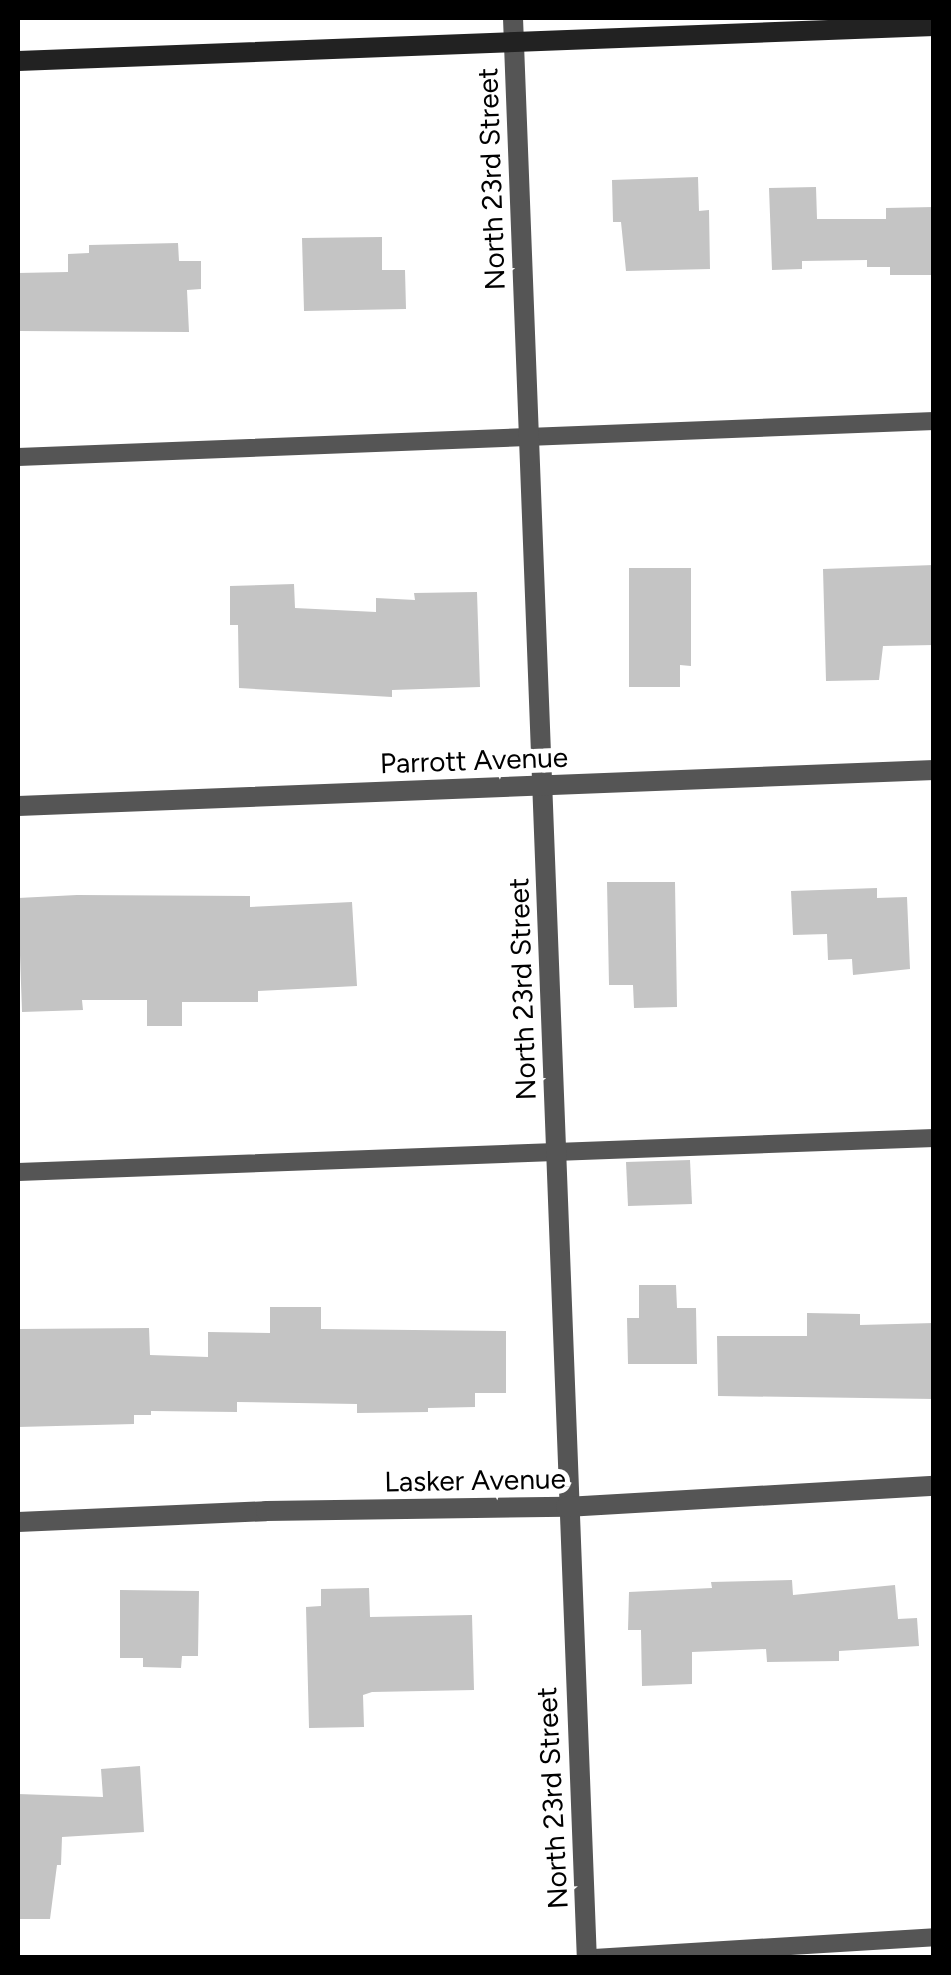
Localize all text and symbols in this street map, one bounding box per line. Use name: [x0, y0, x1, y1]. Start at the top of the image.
street label: North 23rd Street: [470, 67, 512, 291]
street label: Parrott Avenue: [379, 740, 569, 780]
street label: North 23rd Street: [501, 877, 543, 1101]
street label: Lasker Avenue: [384, 1462, 566, 1498]
street label: North 23rd Street: [529, 1686, 575, 1910]

